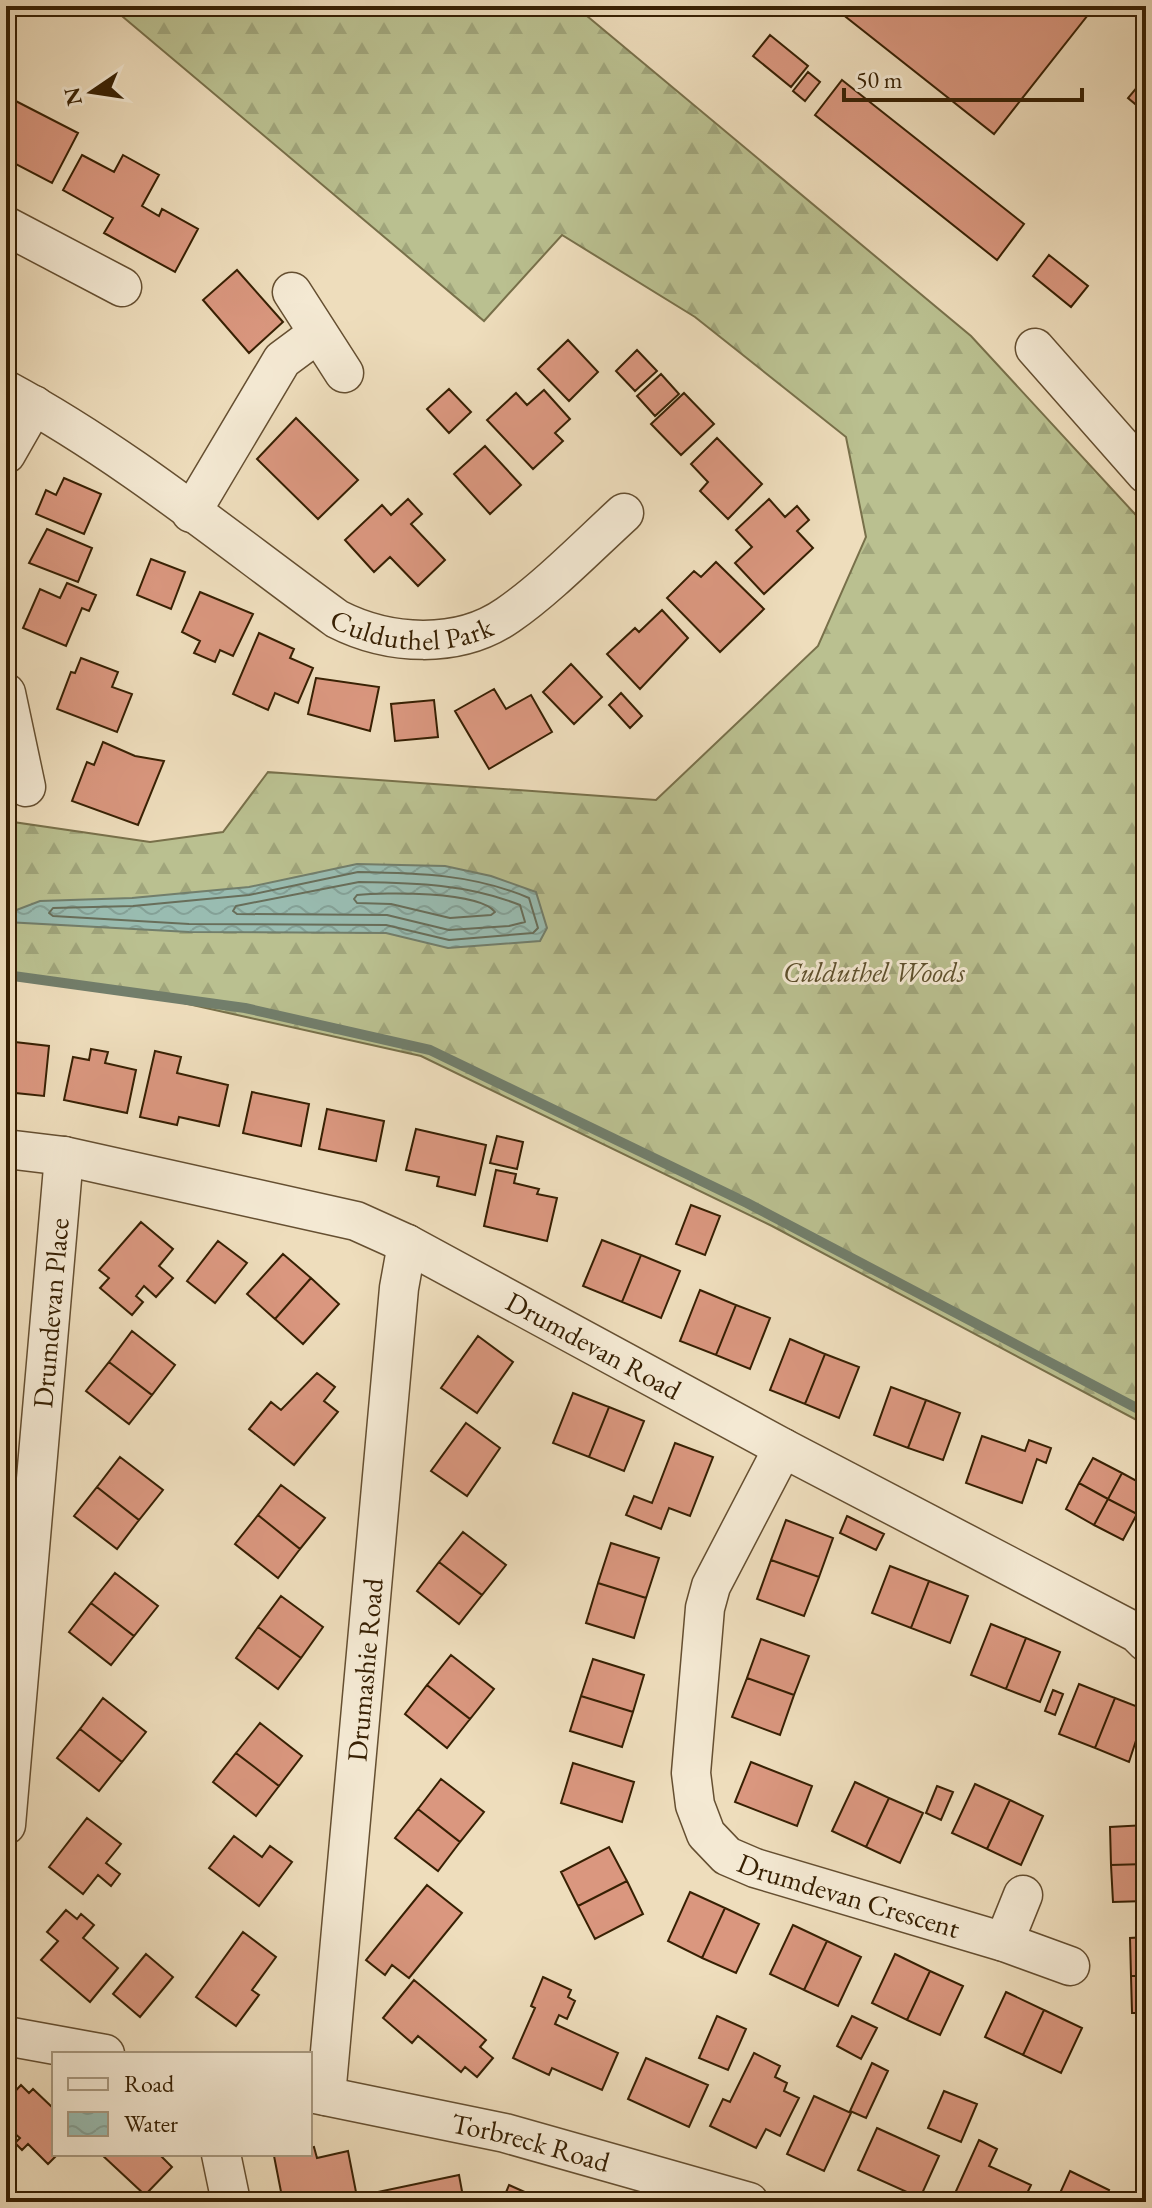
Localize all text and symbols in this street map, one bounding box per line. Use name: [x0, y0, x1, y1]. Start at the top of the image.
north arrow: [52, 52, 132, 132]
scale bar: [844, 52, 1082, 102]
text: 50 m: [856, 64, 903, 95]
text: N: [57, 84, 89, 108]
street label: Culduthel Park: [325, 601, 499, 658]
park label: Culduthel Woods: [783, 954, 965, 990]
street label: Drumdevan Place: [24, 1216, 77, 1409]
street label: Drumdevan Road: [500, 1283, 688, 1408]
street label: Drumashie Road: [338, 1576, 391, 1763]
street label: Drumdevan Crescent: [732, 1845, 964, 1946]
legend: [52, 2052, 312, 2156]
text: Road: [124, 2068, 175, 2099]
street label: Torbreck Road: [448, 2104, 615, 2180]
text: Water: [124, 2108, 178, 2139]

